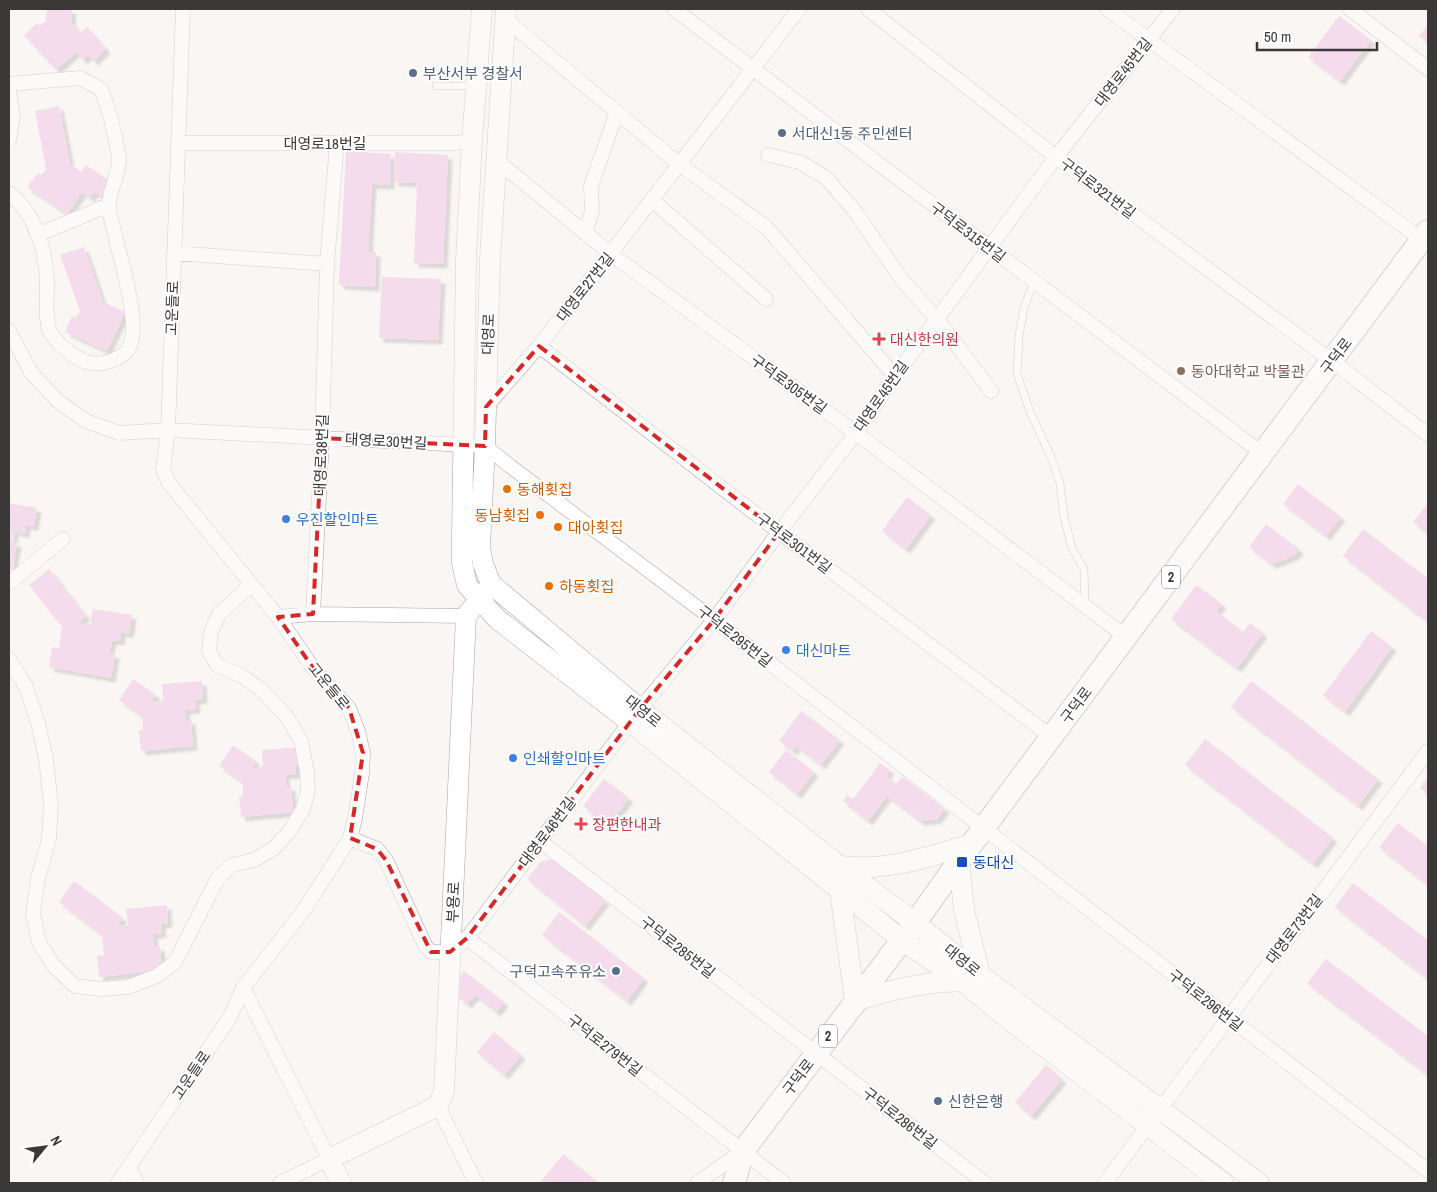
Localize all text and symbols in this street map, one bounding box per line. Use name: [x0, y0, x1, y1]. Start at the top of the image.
scale bar: [1257, 20, 1377, 52]
text: 50 m: [1264, 26, 1291, 47]
street label: 대영로45번길: [1089, 33, 1157, 111]
place label: 부산서부 경찰서: [423, 63, 523, 84]
marker: 부산서부 경찰서: [407, 67, 419, 79]
place label: 서대신1동 주민센터: [792, 123, 913, 144]
marker: 서대신1동 주민센터: [776, 127, 788, 139]
street label: 대영로18번길: [284, 133, 366, 154]
street label: 구덕로321번길: [1056, 153, 1140, 223]
street label: 구덕로315번길: [926, 197, 1010, 267]
street label: 대영로27번길: [551, 248, 619, 326]
street label: 고운들로: [161, 280, 183, 336]
street label: 대영로: [477, 313, 499, 355]
place label: 대신한의원: [890, 329, 959, 350]
marker: 대신한의원: [872, 332, 886, 346]
street label: 구덕로: [1315, 333, 1357, 379]
street label: 구덕로305번길: [747, 349, 831, 419]
street label: 대영로45번길: [849, 356, 913, 436]
place label: 동아대학교 박물관: [1191, 361, 1305, 382]
marker: 동아대학교 박물관: [1175, 365, 1187, 377]
street label: 대영로38번길: [309, 413, 333, 497]
street label: 대영로30번길: [344, 428, 428, 454]
place label: 동해횟집: [517, 479, 572, 500]
marker: 동해횟집: [501, 483, 513, 495]
place label: 동남횟집: [475, 505, 530, 526]
street label: 구덕로301번길: [752, 508, 836, 578]
place label: 우진할인마트: [296, 509, 379, 530]
marker: 동남횟집: [534, 509, 546, 521]
marker: 우진할인마트: [280, 513, 292, 525]
place label: 대아횟집: [568, 517, 623, 538]
marker: 대아횟집: [552, 521, 564, 533]
road number: 2: [1162, 566, 1180, 588]
place label: 하동횟집: [559, 576, 614, 597]
marker: 하동횟집: [543, 580, 555, 592]
street label: 구덕로295번길: [693, 600, 777, 672]
place label: 대신마트: [796, 640, 851, 661]
marker: 대신마트: [780, 644, 792, 656]
street label: 고운들로: [303, 658, 355, 714]
street label: 구덕로: [1055, 682, 1097, 728]
street label: 대영로: [620, 690, 666, 732]
place label: 인쇄할인마트: [523, 748, 606, 769]
marker: 인쇄할인마트: [507, 752, 519, 764]
street label: 대영로46번길: [514, 793, 580, 871]
place label: 장편한내과: [592, 814, 661, 835]
marker: 장편한내과: [574, 817, 588, 831]
place label: 동대신: [973, 852, 1014, 873]
marker: 동대신: [955, 855, 969, 869]
street label: 부용로: [441, 881, 465, 923]
street label: 대영로73번길: [1261, 890, 1327, 968]
street label: 구덕로285번길: [636, 911, 720, 983]
street label: 대영로: [939, 939, 985, 981]
place label: 구덕고속주유소: [509, 961, 606, 982]
street label: 구덕로296번길: [1164, 964, 1248, 1036]
marker: 구덕고속주유소: [610, 965, 622, 977]
street label: 구덕로279번길: [563, 1009, 647, 1081]
road number: 2: [819, 1024, 837, 1048]
street label: 고운들로: [167, 1046, 215, 1104]
street label: 구덕로: [777, 1054, 819, 1100]
street label: 구덕로286번길: [858, 1082, 942, 1154]
place label: 신한은행: [948, 1091, 1003, 1112]
marker: 신한은행: [932, 1095, 944, 1107]
north arrow: [20, 1122, 70, 1172]
text: N: [46, 1133, 66, 1149]

